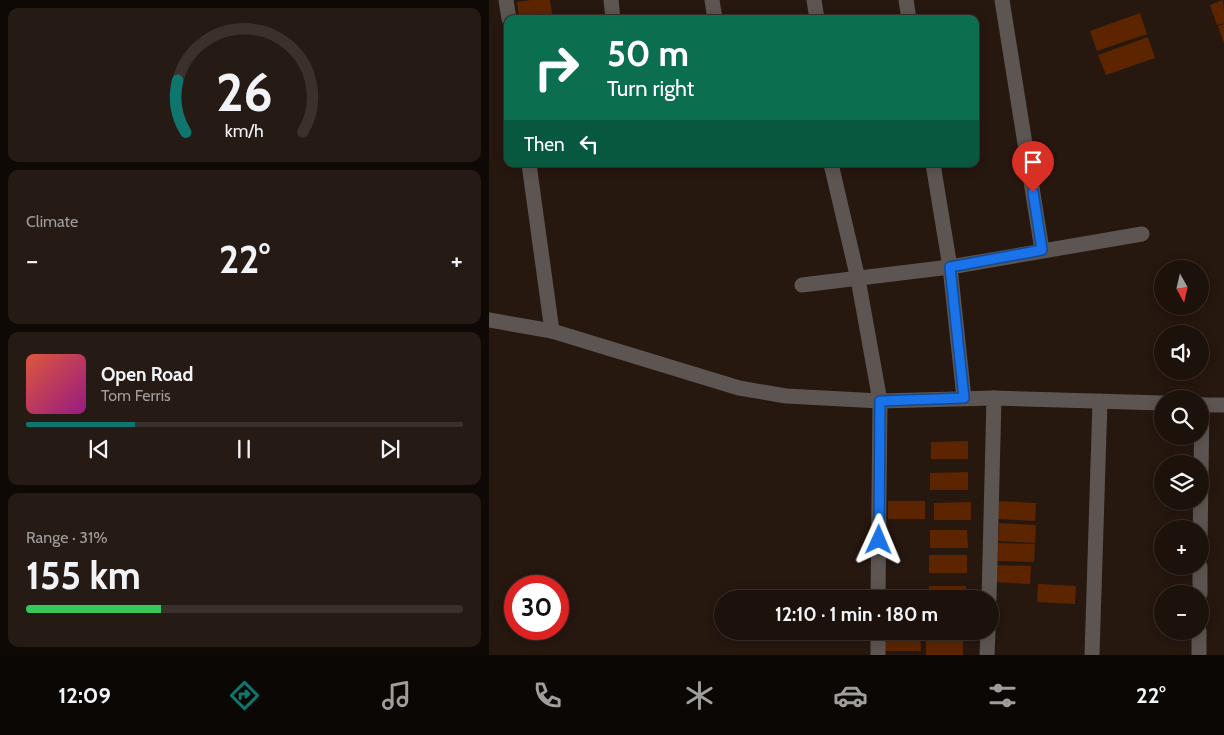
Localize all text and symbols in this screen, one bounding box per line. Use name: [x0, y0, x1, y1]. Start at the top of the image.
text: 50 m: [607, 32, 689, 75]
icon: right: [524, 35, 589, 100]
text: 26: [216, 61, 273, 124]
text: Turn right: [607, 75, 694, 102]
text: km/h: [225, 120, 264, 141]
icon: left: [575, 130, 603, 158]
text: Then: [524, 133, 565, 156]
pin: [1012, 141, 1054, 192]
icon: arrive: [1019, 148, 1047, 176]
text: Climate: [26, 212, 78, 231]
text: 22°: [219, 236, 270, 283]
text: −: [26, 243, 38, 277]
text: +: [451, 243, 463, 277]
north arrow: [1154, 260, 1209, 315]
map controls: [1154, 260, 1209, 640]
button: sound: [1154, 325, 1209, 380]
text: Open Road: [101, 363, 193, 386]
text: Tom Ferris: [101, 386, 171, 405]
button: search: [1154, 390, 1209, 445]
icon: previous: [85, 435, 113, 463]
icon: pause: [230, 435, 258, 463]
icon: next: [376, 435, 404, 463]
button: layers: [1154, 455, 1209, 510]
position arrow: [852, 513, 904, 565]
button: +: [1154, 520, 1209, 575]
text: Range · 31%: [26, 528, 108, 547]
text: 155 km: [26, 552, 141, 599]
speed limit sign: 30: [504, 575, 569, 640]
button: −: [1154, 585, 1209, 640]
text: 12:10 · 1 min · 180 m: [775, 603, 938, 626]
icon: directions: [227, 678, 262, 713]
icon: music: [379, 678, 414, 713]
icon: phone: [530, 678, 565, 713]
icon: climate: [682, 678, 717, 713]
icon: car: [833, 678, 868, 713]
icon: filters: [985, 678, 1020, 713]
text: 12:09: [58, 682, 111, 709]
text: 22°: [1136, 682, 1166, 709]

